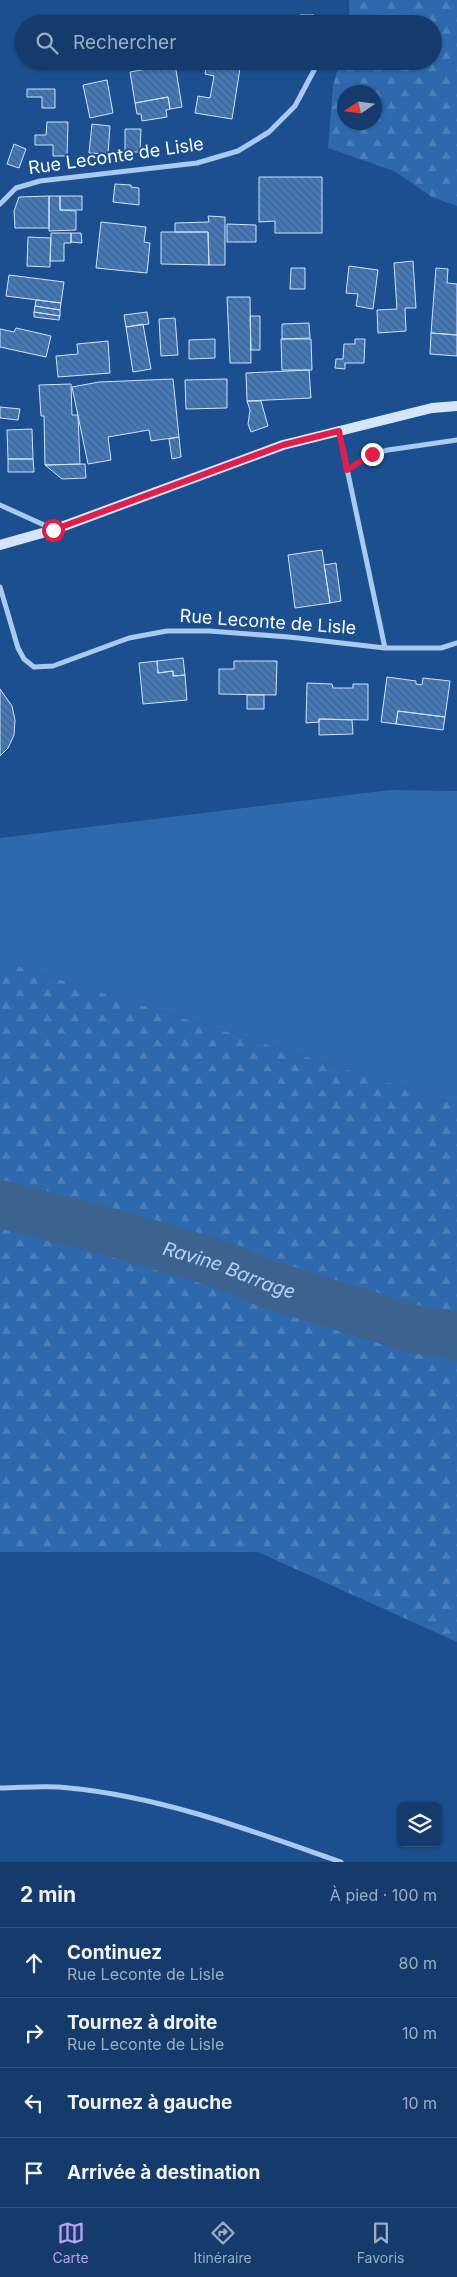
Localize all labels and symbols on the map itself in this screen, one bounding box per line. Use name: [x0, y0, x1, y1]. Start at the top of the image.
north arrow: [337, 85, 382, 130]
street label: Rue Leconte de Lisle: [27, 133, 205, 178]
route end: [361, 443, 384, 466]
route start: [42, 519, 65, 542]
street label: Rue Leconte de Lisle: [179, 605, 357, 638]
water label: Ravine Barrage: [160, 1237, 298, 1304]

